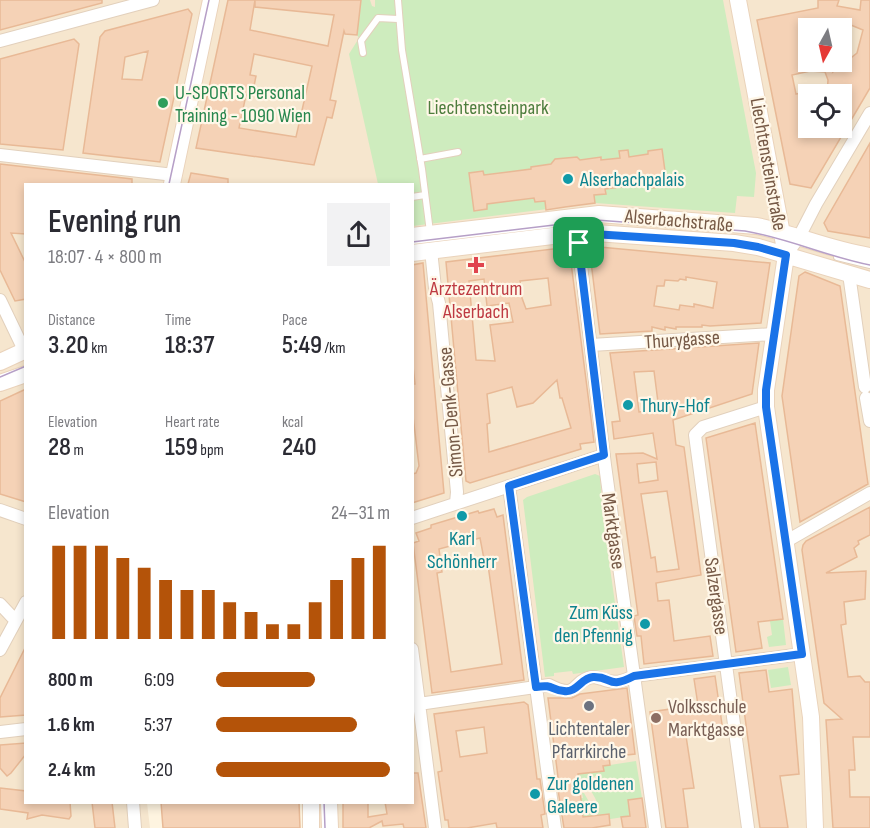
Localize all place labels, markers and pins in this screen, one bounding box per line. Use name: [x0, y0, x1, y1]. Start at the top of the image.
place label: U-SPORTS Personal Training - 1090 Wien: [175, 81, 311, 128]
marker: U-SPORTS Personal Training - 1090 Wien: [156, 96, 170, 110]
place label: Alserbachpalais: [579, 168, 684, 192]
marker: Alserbachpalais: [561, 172, 575, 186]
pin: [553, 217, 604, 268]
marker: Ärztezentrum Alserbach: [467, 256, 485, 274]
place label: Ärztezentrum Alserbach: [429, 277, 522, 324]
place label: Thury-Hof: [640, 394, 710, 418]
marker: Thury-Hof: [621, 398, 635, 412]
marker: Karl Schönherr: [455, 509, 469, 523]
place label: Karl Schönherr: [427, 527, 497, 574]
place label: Zum Küss den Pfennig: [554, 601, 633, 648]
marker: Zum Küss den Pfennig: [638, 617, 652, 631]
place label: Volksschule Marktgasse: [668, 695, 747, 742]
marker: Lichtentaler Pfarrkirche: [582, 699, 596, 713]
marker: Volksschule Marktgasse: [649, 711, 663, 725]
place label: Lichtentaler Pfarrkirche: [548, 717, 630, 764]
place label: Zur goldenen Galeere: [547, 772, 634, 819]
marker: Zur goldenen Galeere: [528, 787, 542, 801]

